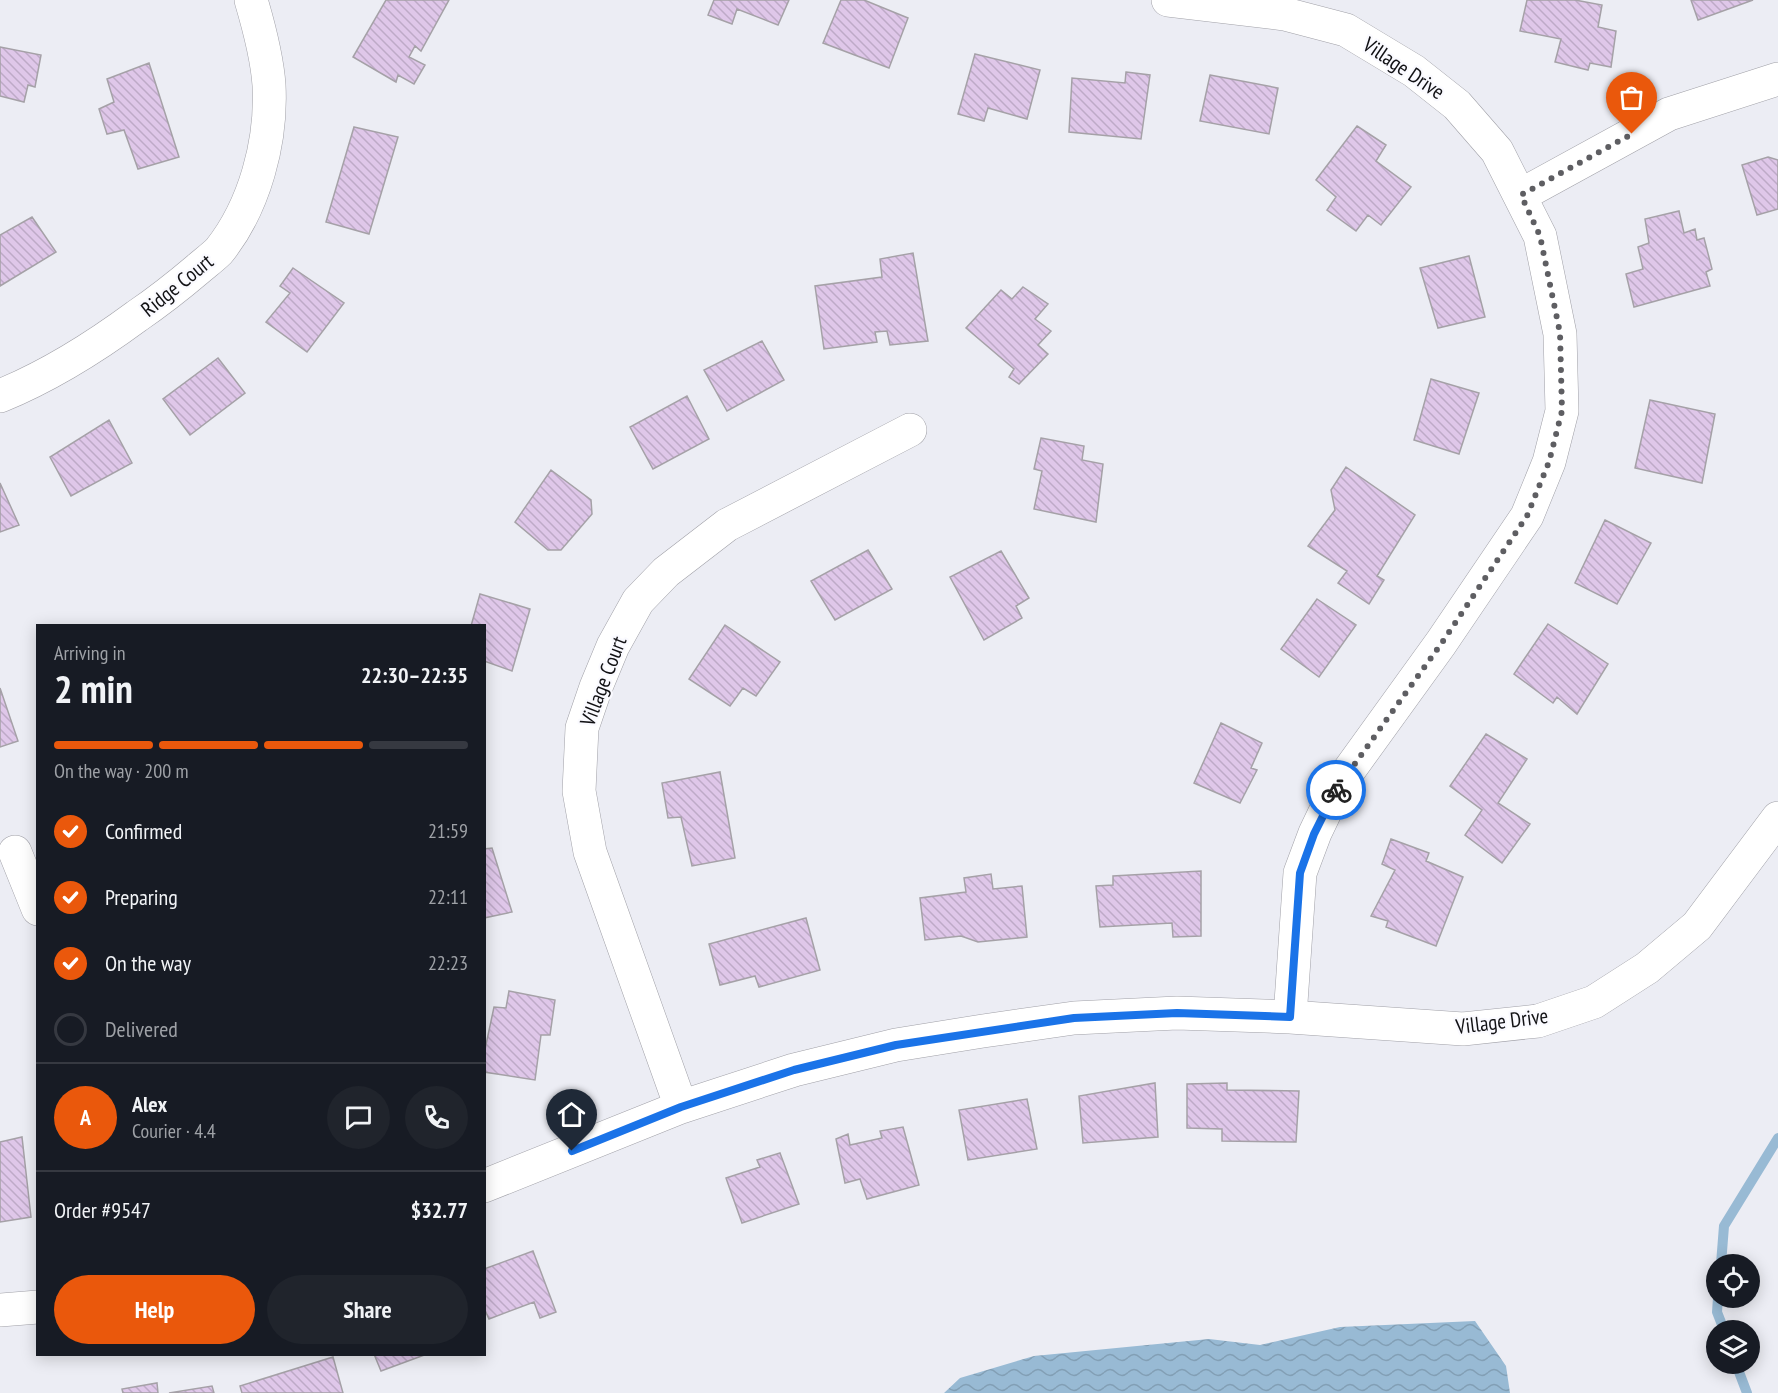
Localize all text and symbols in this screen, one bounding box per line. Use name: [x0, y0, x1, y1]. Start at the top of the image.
street label: Village Drive: [1357, 30, 1450, 105]
pin: [1606, 72, 1657, 134]
icon: bag: [1615, 81, 1648, 114]
street label: Ridge Court: [135, 248, 219, 322]
street label: Village Court: [573, 632, 633, 731]
text: Arriving in: [54, 640, 126, 666]
text: 22:30–22:35: [361, 661, 468, 689]
text: 2 min: [54, 663, 133, 714]
text: On the way · 200 m: [54, 758, 189, 784]
courier: [1306, 760, 1366, 820]
icon: bike: [1320, 774, 1353, 807]
icon: check: [54, 815, 87, 848]
text: Confirmed: [105, 817, 182, 845]
text: 21:59: [428, 818, 468, 844]
icon: check: [54, 881, 87, 914]
text: Preparing: [105, 883, 178, 911]
text: 22:11: [428, 884, 468, 910]
icon: check: [54, 947, 87, 980]
text: On the way: [105, 949, 191, 977]
text: 22:23: [428, 950, 468, 976]
street label: Village Drive: [1453, 1002, 1550, 1040]
text: Delivered: [105, 1015, 178, 1043]
button: chat: [327, 1086, 390, 1149]
button: phone: [405, 1086, 468, 1149]
pin: [546, 1089, 597, 1151]
text: Alex: [132, 1090, 167, 1118]
icon: home: [555, 1098, 588, 1131]
text: A: [80, 1103, 91, 1131]
text: Courier · 4.4: [132, 1118, 216, 1144]
text: Order #9547: [54, 1196, 151, 1224]
text: $32.77: [411, 1196, 468, 1224]
map controls: [1706, 1254, 1760, 1374]
button: locate: [1706, 1254, 1760, 1308]
button: Help: [54, 1275, 255, 1344]
button: Share: [267, 1275, 468, 1344]
button: layers: [1706, 1320, 1760, 1374]

